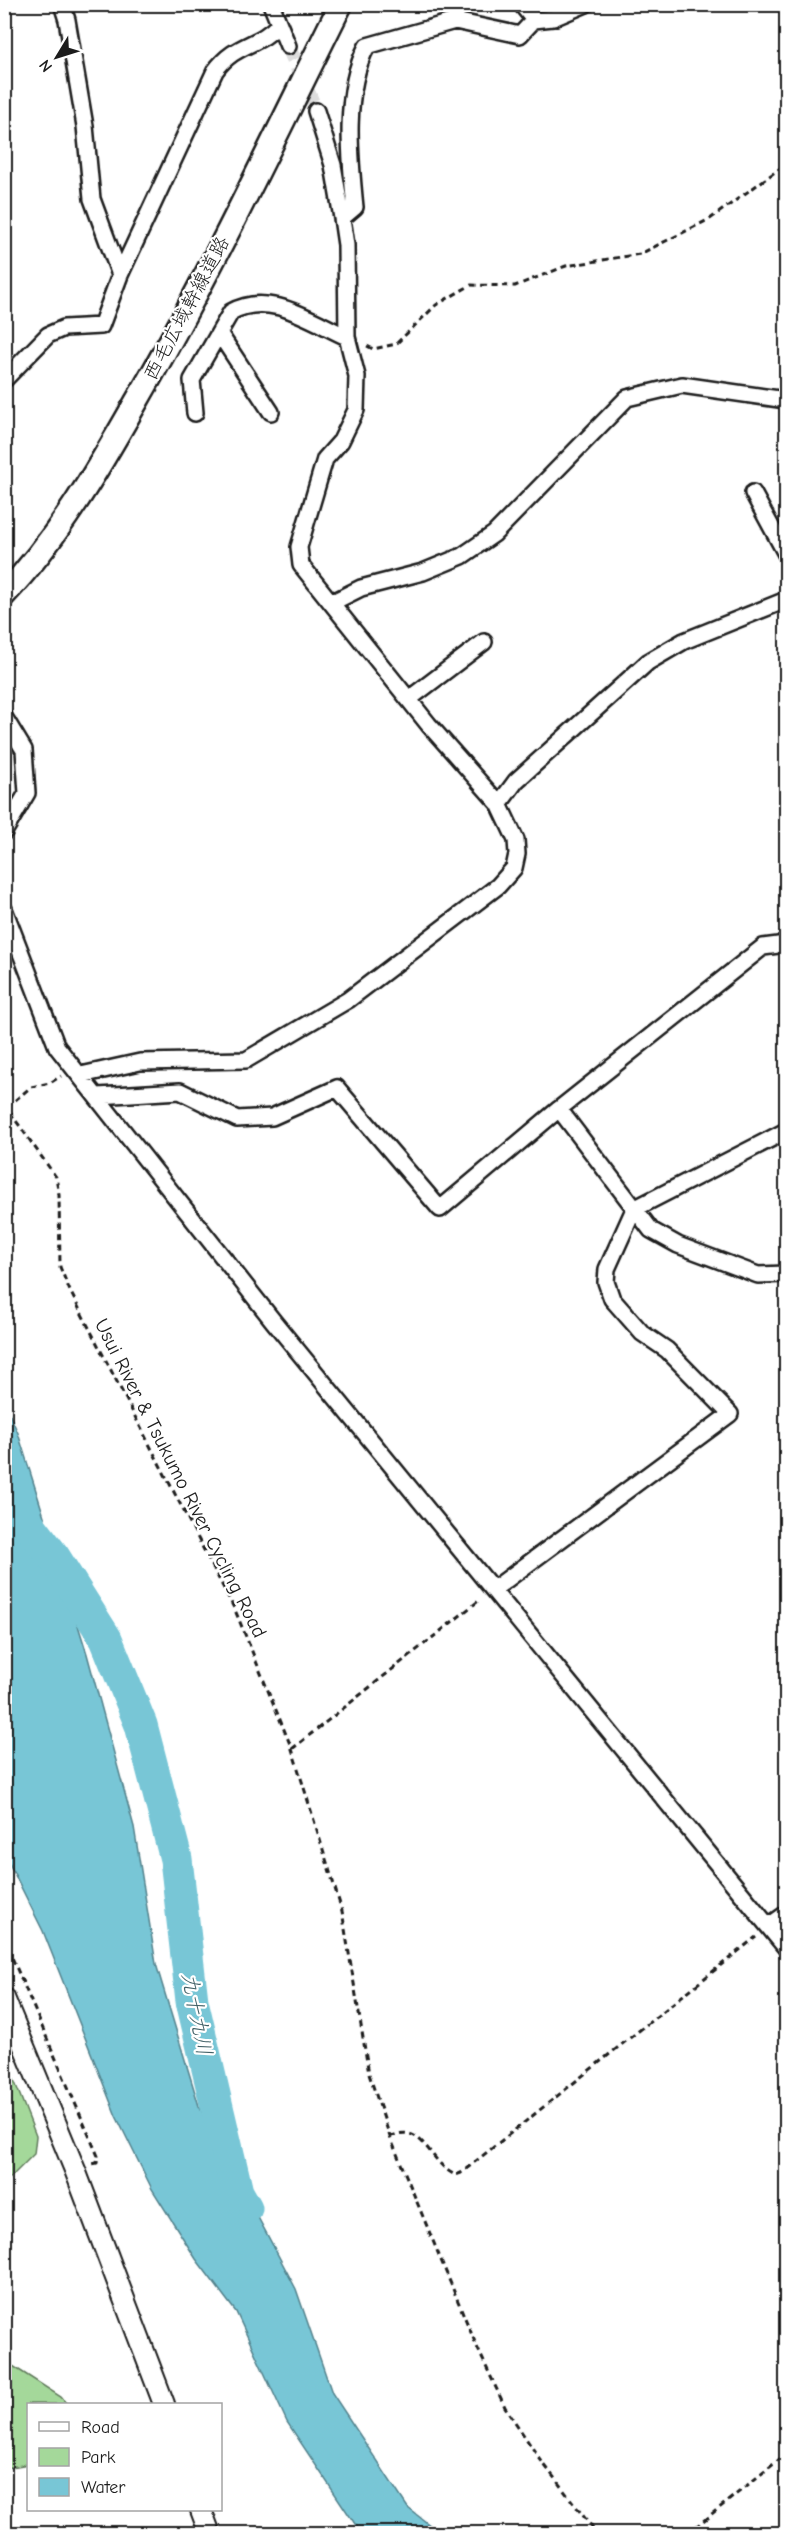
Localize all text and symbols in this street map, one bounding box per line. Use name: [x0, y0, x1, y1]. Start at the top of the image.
north arrow: [27, 27, 87, 87]
text: N: [36, 56, 56, 75]
street label: 西毛広域幹線道路: [139, 232, 234, 384]
street label: Usui River & Tsukumo River Cycling Road: [90, 1315, 271, 1642]
water label: 九十九川: [177, 1970, 217, 2058]
legend: [27, 2403, 222, 2511]
text: Road: [81, 2417, 120, 2438]
text: Park: [81, 2447, 116, 2468]
text: Water: [81, 2477, 126, 2498]

